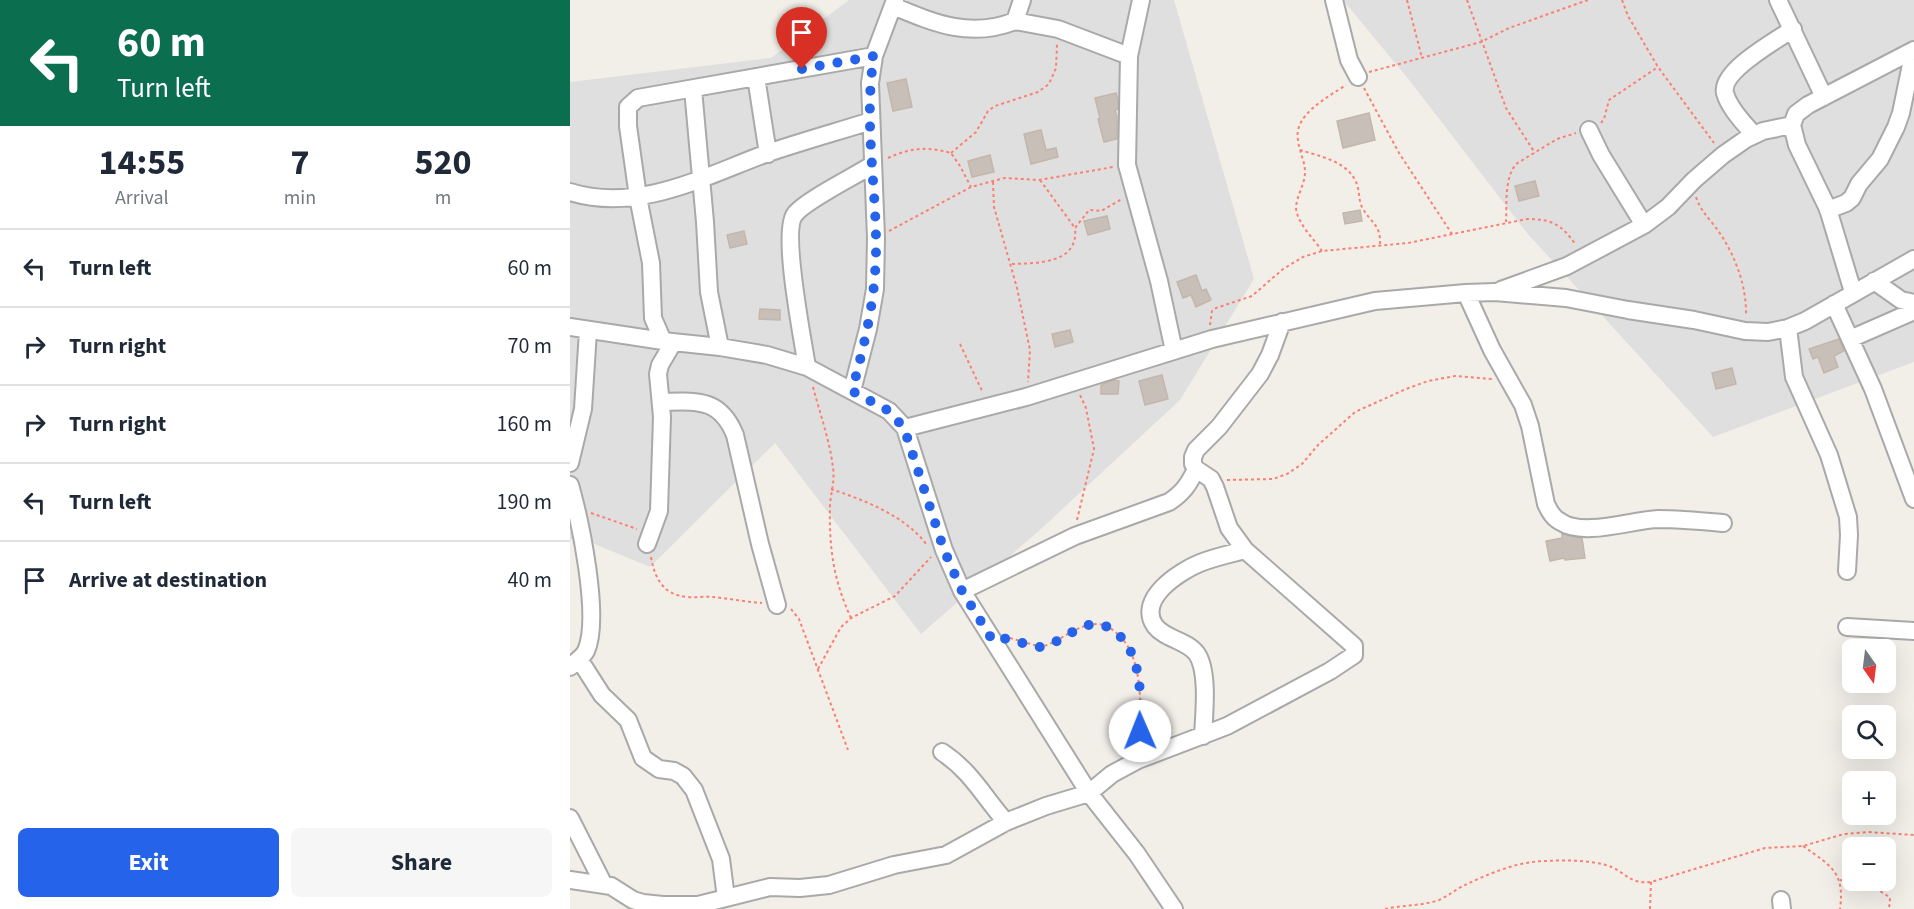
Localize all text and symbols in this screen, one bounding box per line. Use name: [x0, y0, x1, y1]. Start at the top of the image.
pin: [776, 7, 827, 69]
text: 60 m: [117, 13, 206, 73]
icon: arrive: [785, 16, 818, 49]
icon: left: [18, 24, 96, 102]
text: Turn left: [117, 69, 211, 108]
text: 14:55: [98, 137, 185, 188]
text: 7: [290, 137, 309, 188]
text: 520: [415, 137, 472, 188]
text: Arrival: [115, 184, 169, 212]
text: min: [284, 184, 316, 212]
text: m: [435, 184, 451, 212]
icon: left: [18, 252, 51, 285]
text: Turn left: [69, 252, 151, 284]
text: 60 m: [507, 252, 552, 284]
icon: right: [18, 330, 51, 363]
text: Turn right: [69, 330, 166, 362]
text: 70 m: [507, 330, 552, 362]
icon: right: [18, 408, 51, 441]
text: Turn right: [69, 408, 166, 440]
text: 160 m: [497, 408, 552, 440]
icon: left: [18, 486, 51, 519]
text: Turn left: [69, 486, 151, 518]
text: 190 m: [497, 486, 552, 518]
icon: arrive: [18, 564, 51, 597]
text: Arrive at destination: [69, 564, 267, 596]
text: 40 m: [507, 564, 552, 596]
north arrow: [1842, 639, 1896, 693]
map controls: [1842, 639, 1896, 891]
position arrow: [1108, 699, 1172, 763]
button: search: [1842, 705, 1896, 759]
button: +: [1842, 771, 1896, 825]
button: Exit: [18, 828, 279, 897]
button: Share: [291, 828, 552, 897]
button: −: [1842, 837, 1896, 891]

